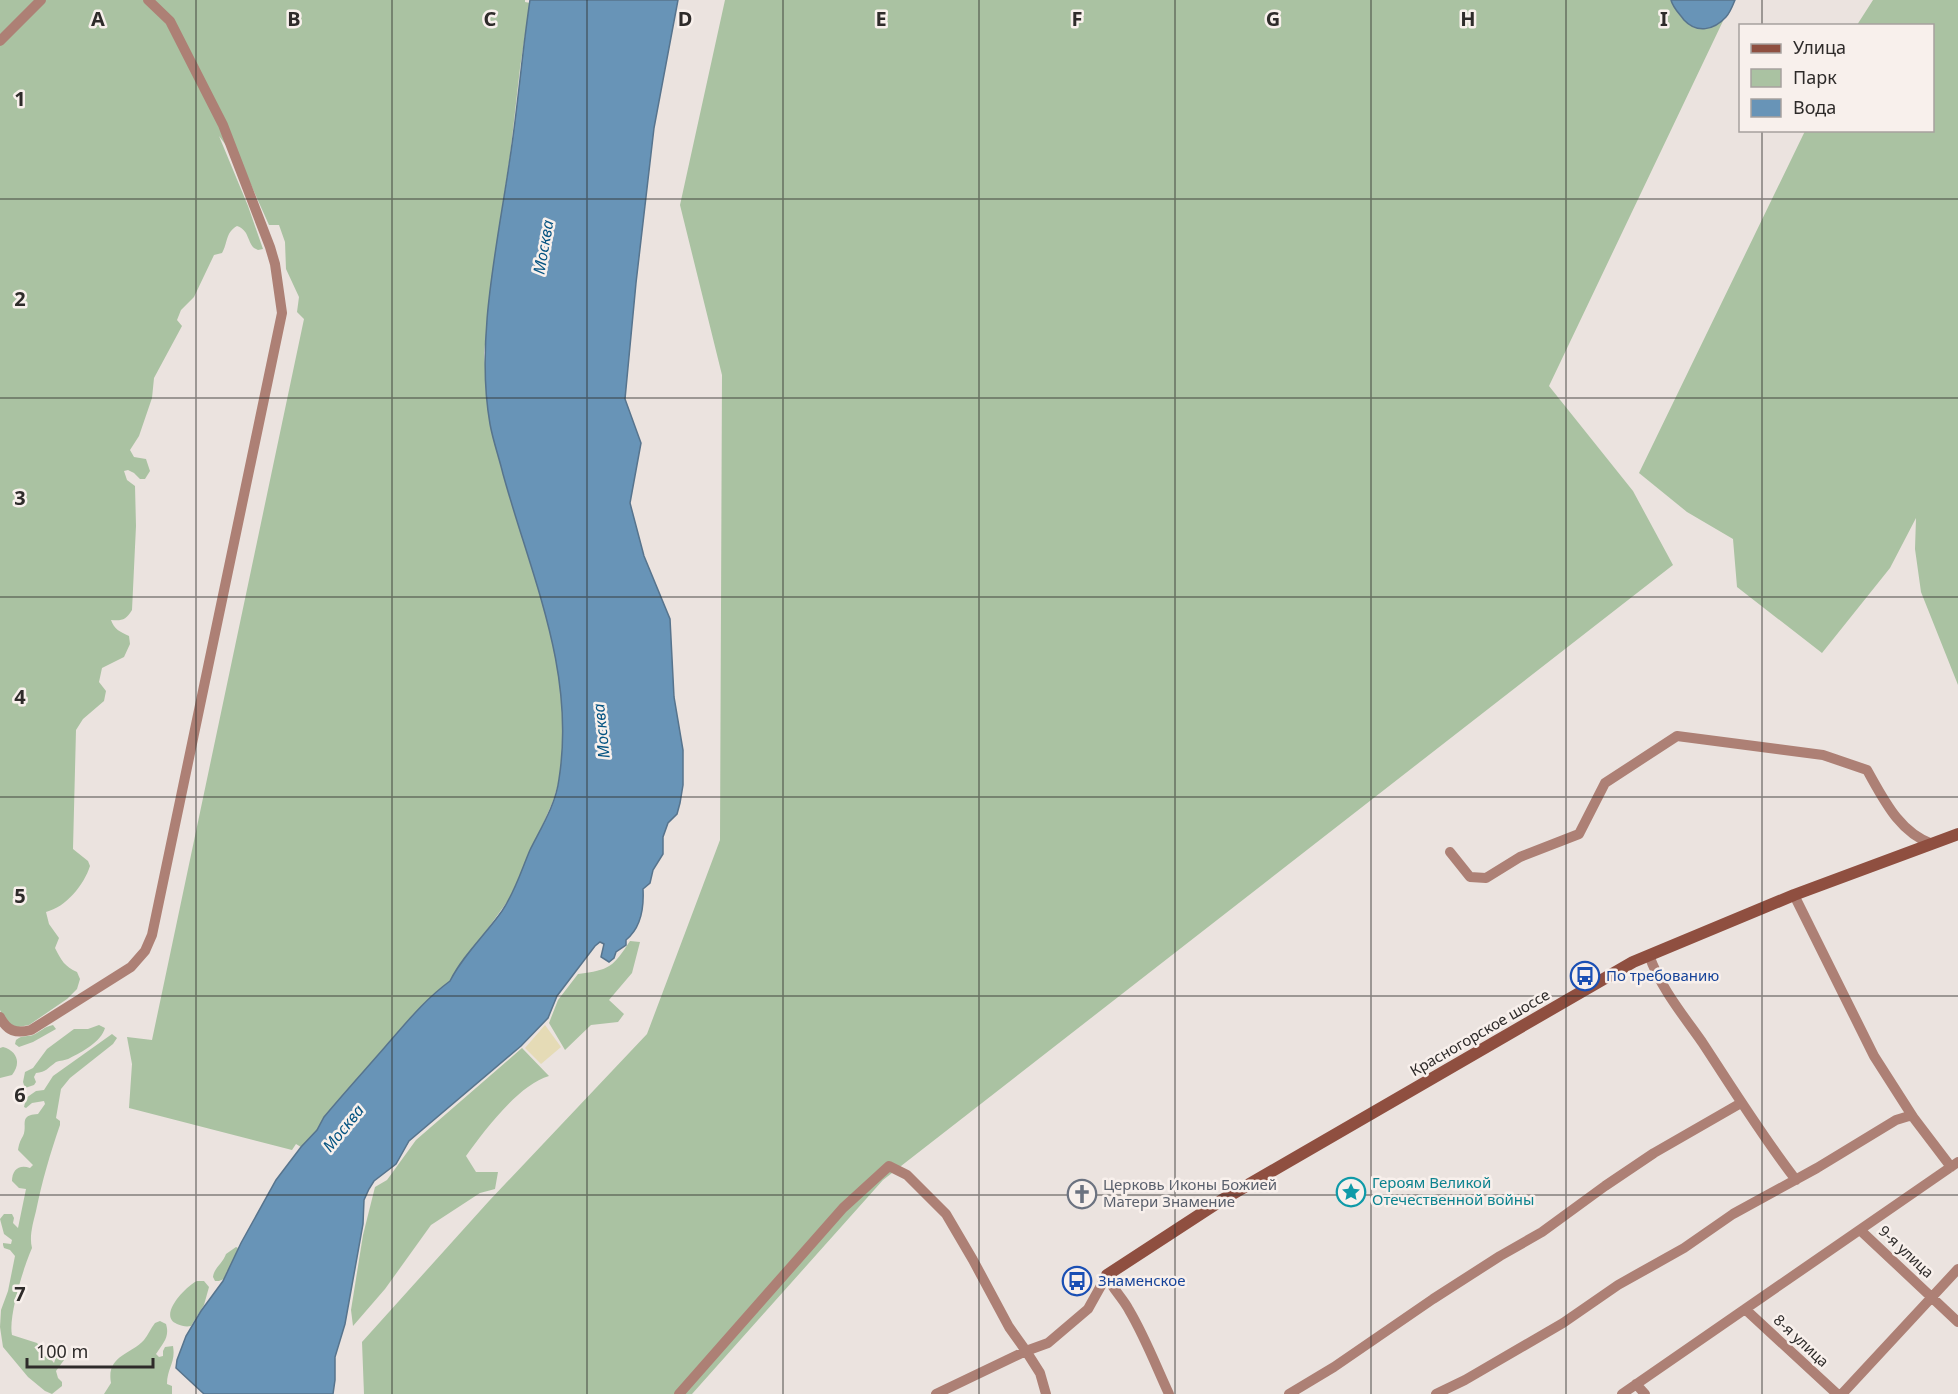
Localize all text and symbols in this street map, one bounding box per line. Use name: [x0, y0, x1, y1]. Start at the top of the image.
text: A: [91, 5, 105, 32]
text: B: [287, 5, 301, 32]
text: C: [484, 5, 497, 32]
text: D: [678, 5, 692, 32]
text: E: [875, 5, 887, 32]
text: F: [1072, 5, 1082, 32]
text: G: [1266, 5, 1280, 32]
text: H: [1460, 5, 1476, 32]
text: I: [1660, 5, 1668, 32]
legend: [1739, 24, 1934, 132]
text: Улица: [1793, 35, 1846, 59]
text: Парк: [1793, 65, 1837, 89]
text: 1: [14, 85, 26, 112]
text: Вода: [1793, 95, 1836, 119]
water label: Москва: [527, 218, 559, 276]
text: 2: [14, 285, 26, 312]
text: 3: [14, 484, 26, 511]
text: 4: [14, 683, 26, 710]
water label: Москва: [587, 703, 615, 759]
text: 5: [14, 882, 26, 909]
bus stop icon: По требованию: [1569, 960, 1601, 992]
place label: По требованию: [1606, 965, 1719, 985]
street label: Красногорское шоссе: [1406, 984, 1553, 1080]
text: 6: [14, 1081, 26, 1108]
water label: Москва: [317, 1100, 369, 1156]
place label: Героям Великой Отечественной войны: [1372, 1172, 1534, 1209]
place label: Церковь Иконы Божией Матери Знамение: [1103, 1174, 1277, 1211]
place icon: Героям Великой Отечественной войны: [1335, 1176, 1367, 1208]
church icon: Церковь Иконы Божией Матери Знамение: [1066, 1178, 1098, 1210]
street label: 9-я улица: [1875, 1221, 1939, 1282]
bus stop icon: Знаменское: [1061, 1265, 1093, 1297]
place label: Знаменское: [1098, 1270, 1185, 1290]
text: 7: [14, 1280, 26, 1307]
street label: 8-я улица: [1770, 1310, 1834, 1371]
scale bar: [27, 1331, 153, 1369]
text: 100 m: [36, 1339, 88, 1363]

